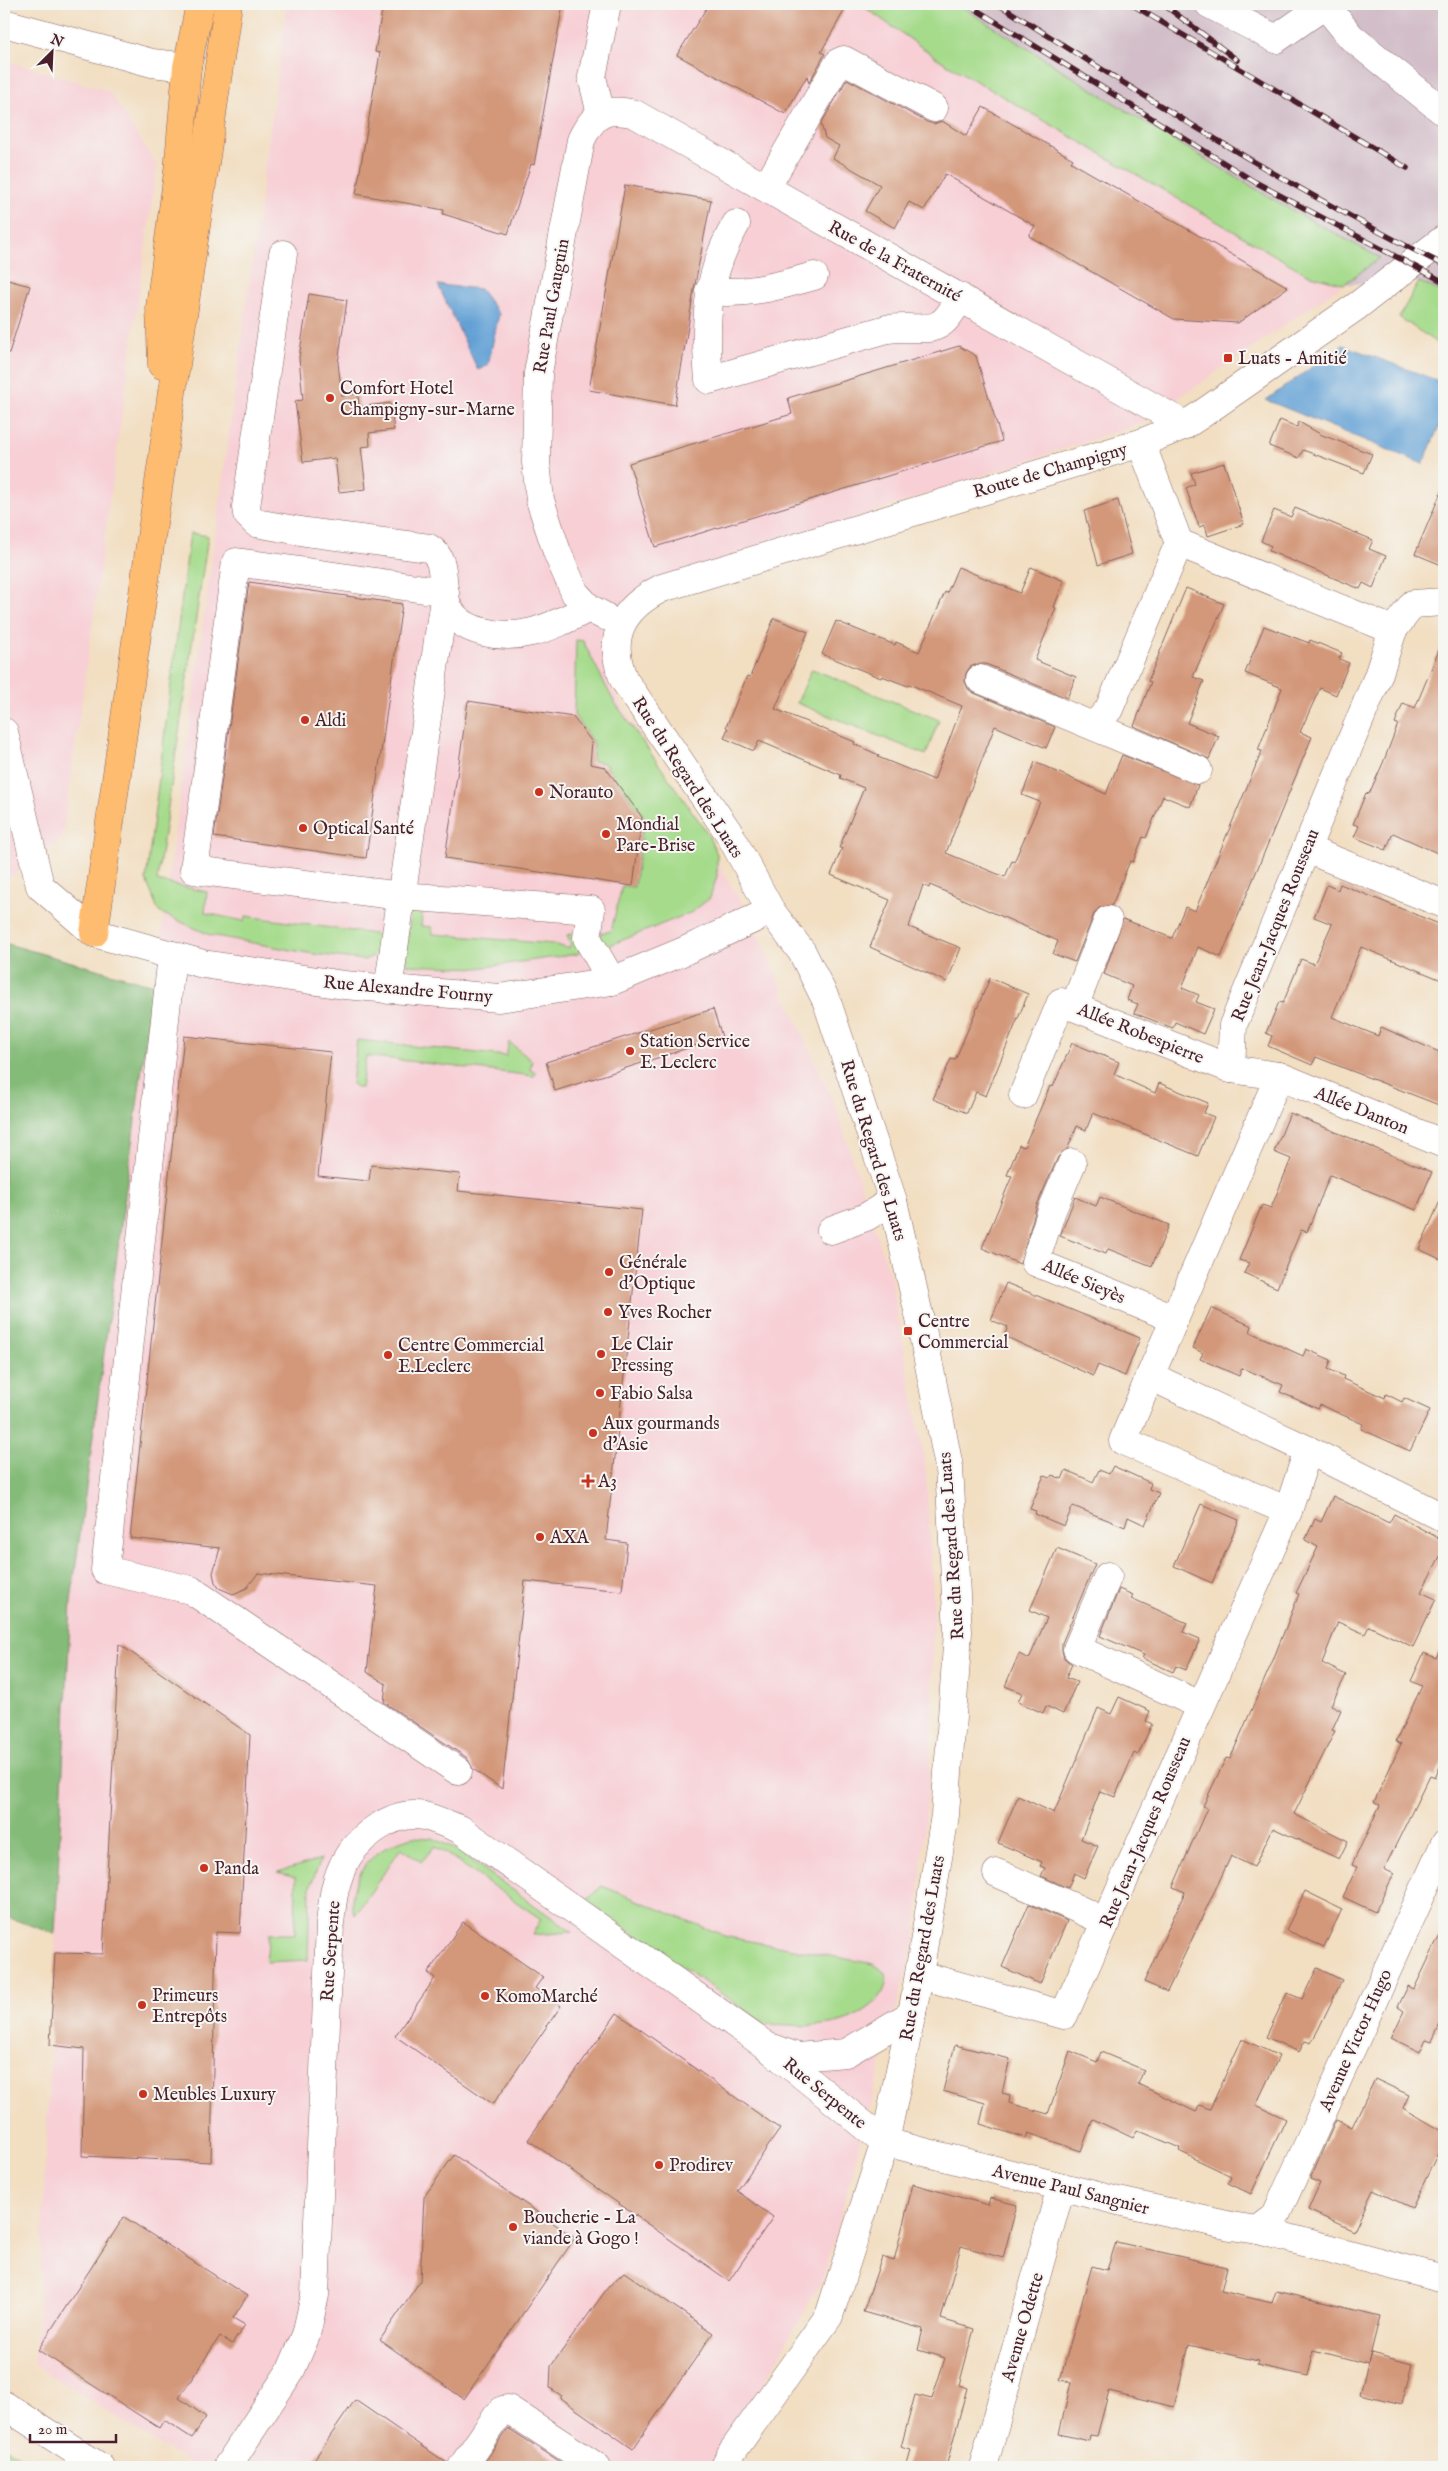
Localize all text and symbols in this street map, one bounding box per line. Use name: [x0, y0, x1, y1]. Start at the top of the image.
north arrow: [28, 28, 78, 78]
text: N: [47, 30, 66, 52]
street label: Rue de la Fraternité: [824, 216, 965, 308]
street label: Rue Paul Gauguin: [529, 237, 576, 375]
place label: Luats - Amitié: [1238, 348, 1347, 371]
marker: Luats - Amitié: [1222, 352, 1234, 364]
place label: Comfort Hotel Champigny-sur-Marne: [340, 378, 515, 422]
marker: Comfort Hotel Champigny-sur-Marne: [324, 392, 336, 404]
street label: Route de Champigny: [971, 438, 1130, 504]
street label: Rue du Regard des Luats: [626, 693, 748, 863]
place label: Aldi: [314, 710, 347, 733]
marker: Aldi: [299, 714, 311, 726]
place label: Norauto: [549, 782, 614, 805]
marker: Norauto: [533, 786, 545, 798]
place label: Mondial Pare-Brise: [616, 814, 695, 858]
place label: Optical Santé: [313, 818, 414, 841]
marker: Optical Santé: [297, 822, 309, 834]
street label: Rue Jean-Jacques Rousseau: [1227, 826, 1326, 1025]
marker: Mondial Pare-Brise: [600, 828, 612, 840]
street label: Rue Alexandre Fourny: [322, 972, 494, 1009]
street label: Allée Robespierre: [1073, 998, 1207, 1070]
place label: Station Service E. Leclerc: [640, 1031, 750, 1075]
marker: Station Service E. Leclerc: [624, 1045, 636, 1057]
street label: Rue du Regard des Luats: [834, 1057, 911, 1244]
street label: Allée Danton: [1310, 1082, 1412, 1141]
place label: Générale d'Optique: [619, 1252, 696, 1296]
street label: Allée Sieyès: [1038, 1254, 1128, 1310]
marker: Générale d'Optique: [603, 1266, 615, 1278]
place label: Yves Rocher: [618, 1302, 712, 1325]
marker: Yves Rocher: [602, 1306, 614, 1318]
place label: Centre Commercial: [918, 1311, 1009, 1355]
marker: Centre Commercial: [902, 1325, 914, 1337]
place label: Le Clair Pressing: [611, 1334, 674, 1378]
place label: Centre Commercial E.Leclerc: [398, 1335, 544, 1379]
marker: Le Clair Pressing: [595, 1348, 607, 1360]
marker: Centre Commercial E.Leclerc: [382, 1349, 394, 1361]
place label: Fabio Salsa: [610, 1383, 693, 1406]
marker: Fabio Salsa: [594, 1387, 606, 1399]
place label: Aux gourmands d'Asie: [602, 1413, 720, 1457]
marker: Aux gourmands d'Asie: [587, 1427, 599, 1439]
street label: Rue du Regard des Luats: [934, 1451, 971, 1641]
place label: A3: [597, 1471, 617, 1494]
marker: A3: [582, 1475, 594, 1487]
place label: AXA: [549, 1527, 590, 1550]
marker: AXA: [534, 1531, 546, 1543]
street label: Rue Jean-Jacques Rousseau: [1096, 1733, 1197, 1932]
street label: Rue du Regard des Luats: [896, 1854, 951, 2043]
place label: Panda: [214, 1858, 259, 1881]
marker: Panda: [198, 1862, 210, 1874]
street label: Rue Serpente: [316, 1900, 346, 2002]
street label: Avenue Victor Hugo: [1314, 1966, 1398, 2116]
place label: Primeurs Entrepôts: [152, 1985, 227, 2029]
place label: KomoMarché: [495, 1986, 598, 2009]
marker: KomoMarché: [479, 1990, 491, 2002]
marker: Primeurs Entrepôts: [136, 1999, 148, 2011]
street label: Rue Serpente: [777, 2053, 871, 2135]
place label: Meubles Luxury: [153, 2084, 276, 2107]
marker: Meubles Luxury: [137, 2088, 149, 2100]
place label: Prodirev: [669, 2155, 734, 2178]
marker: Prodirev: [653, 2159, 665, 2171]
street label: Avenue Paul Sangnier: [989, 2160, 1152, 2221]
place label: Boucherie - La viande à Gogo !: [523, 2207, 639, 2251]
marker: Boucherie - La viande à Gogo !: [507, 2221, 519, 2233]
street label: Avenue Odette: [997, 2270, 1050, 2386]
scale bar: [30, 2411, 116, 2443]
text: 20 m: [38, 2420, 68, 2439]

